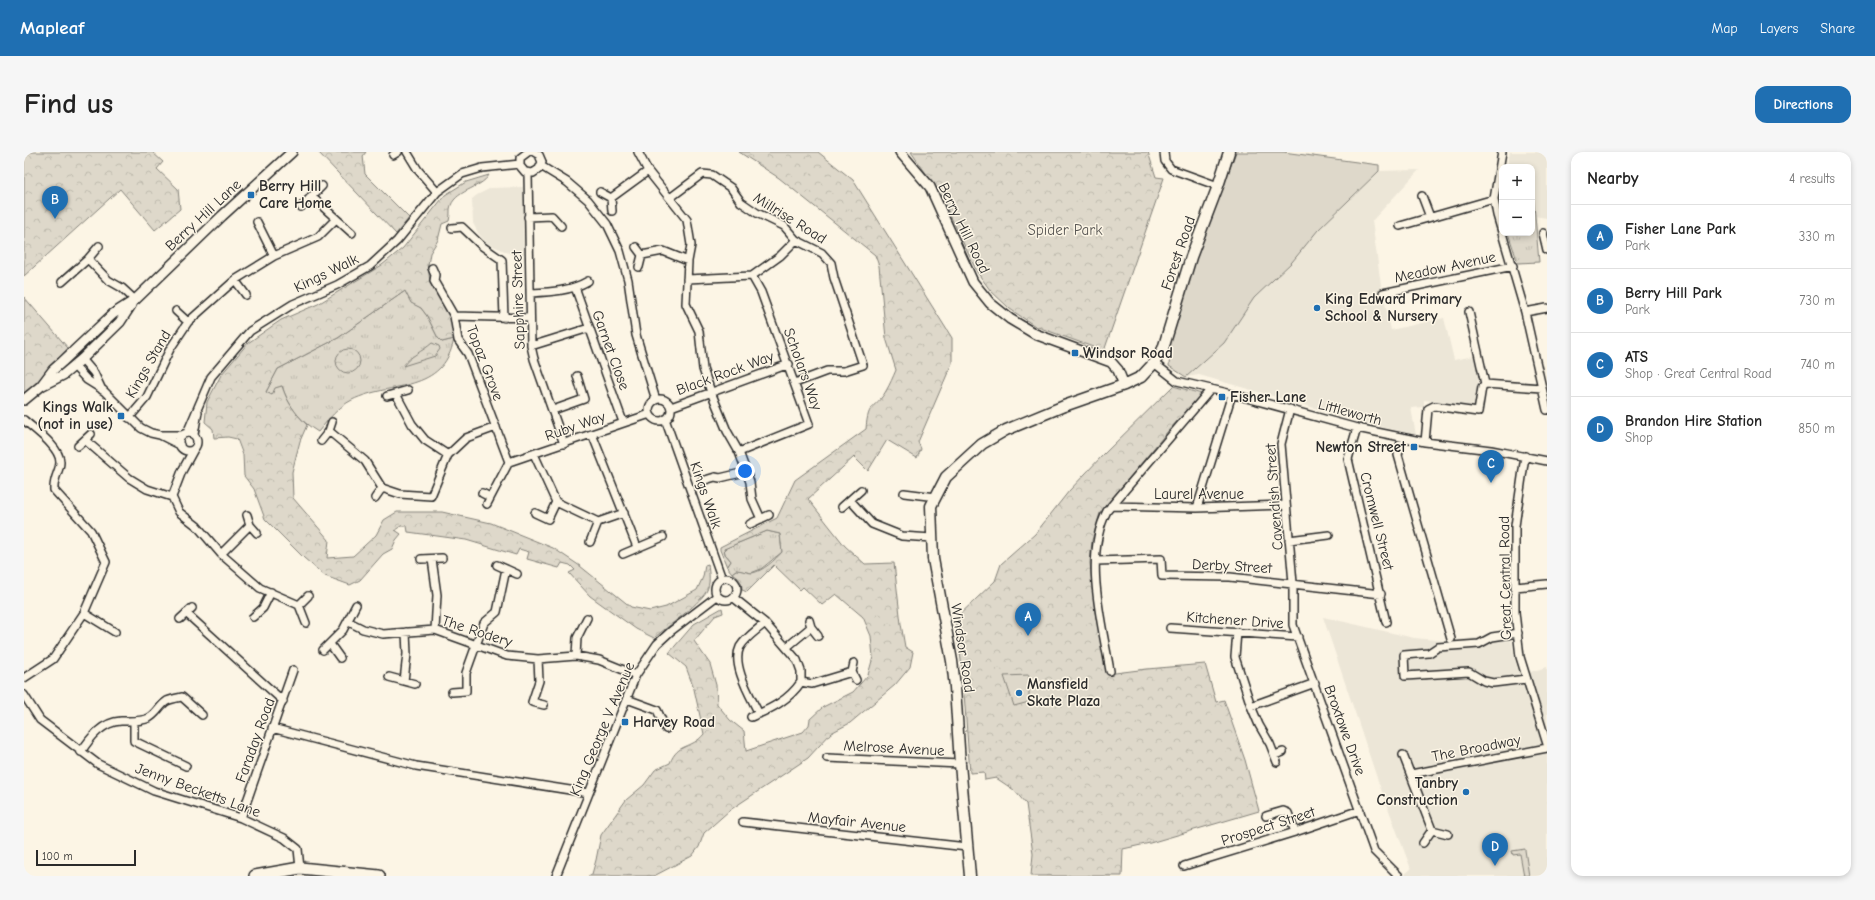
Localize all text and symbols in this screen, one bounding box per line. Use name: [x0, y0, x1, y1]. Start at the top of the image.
text: Mapleaf: [20, 17, 84, 39]
text: Map: [1711, 20, 1738, 37]
text: Layers: [1760, 20, 1798, 37]
text: Share: [1820, 20, 1855, 37]
button: Directions: [1755, 86, 1851, 123]
text: Find us: [24, 88, 113, 120]
map controls: [1499, 164, 1535, 236]
button: +: [1499, 164, 1535, 200]
text: Nearby: [1587, 169, 1638, 188]
text: 4 results: [1789, 171, 1835, 186]
street label: Berry Hill Lane: [161, 175, 245, 255]
place label: Berry Hill Care Home: [259, 177, 332, 212]
street label: Berry Hill Road: [934, 180, 994, 276]
pin: B: [42, 186, 68, 219]
street label: Millrise Road: [750, 188, 830, 248]
marker: Berry Hill Care Home: [246, 190, 256, 200]
button: −: [1499, 200, 1535, 236]
street label: Forest Road: [1157, 214, 1199, 292]
text: Fisher Lane Park: [1625, 220, 1736, 238]
park label: Spider Park: [1028, 221, 1103, 239]
text: A: [1596, 229, 1604, 244]
text: 330 m: [1799, 229, 1835, 244]
text: Park: [1625, 238, 1650, 253]
street label: Meadow Avenue: [1393, 247, 1498, 287]
street label: Kings Walk: [291, 249, 362, 296]
street label: Sapphire Street: [507, 249, 529, 350]
text: Berry Hill Park: [1625, 284, 1722, 302]
place label: King Edward Primary School & Nursery: [1325, 290, 1462, 325]
text: B: [1596, 293, 1604, 308]
text: 730 m: [1799, 293, 1835, 308]
text: Park: [1625, 302, 1650, 317]
marker: King Edward Primary School & Nursery: [1312, 303, 1322, 313]
street label: Garnet Close: [588, 308, 634, 393]
street label: Topaz Grove: [462, 323, 508, 404]
street label: Scholars Way: [780, 325, 826, 413]
street label: Kings Stand: [121, 327, 175, 401]
place label: Windsor Road: [1083, 344, 1173, 362]
street label: Black Rock Way: [674, 347, 776, 399]
marker: Windsor Road: [1070, 348, 1080, 358]
text: ATS: [1625, 348, 1648, 366]
text: C: [1596, 357, 1604, 372]
text: 740 m: [1801, 357, 1835, 372]
text: Shop · Great Central Road: [1625, 366, 1772, 381]
place label: Fisher Lane: [1230, 388, 1306, 406]
marker: Fisher Lane: [1217, 392, 1227, 402]
street label: Littleworth: [1316, 395, 1384, 429]
place label: Kings Walk (not in use): [38, 398, 114, 433]
street label: Ruby Way: [542, 407, 608, 445]
marker: Kings Walk (not in use): [116, 411, 126, 421]
text: Brandon Hire Station: [1625, 412, 1762, 430]
text: D: [1596, 421, 1604, 436]
text: 850 m: [1798, 421, 1835, 436]
text: Shop: [1625, 430, 1653, 445]
place label: Newton Street: [1315, 438, 1407, 456]
street label: Cavendish Street: [1261, 442, 1287, 551]
marker: Newton Street: [1409, 442, 1419, 452]
pin: C: [1478, 450, 1504, 483]
street label: Kings Walk: [686, 459, 726, 532]
your location: [735, 461, 755, 481]
street label: Cromwell Street: [1356, 470, 1398, 573]
street label: Laurel Avenue: [1154, 485, 1244, 503]
street label: Great Central Road: [1495, 516, 1515, 640]
street label: Derby Street: [1192, 555, 1273, 577]
street label: Windsor Road: [947, 602, 979, 694]
pin: A: [1015, 603, 1041, 636]
street label: Kitchener Drive: [1186, 608, 1285, 632]
street label: The Rodery: [439, 611, 515, 651]
street label: King George V Avenue: [566, 659, 639, 799]
place label: Mansfield Skate Plaza: [1027, 675, 1100, 710]
street label: Broxtowe Drive: [1320, 682, 1370, 778]
marker: Mansfield Skate Plaza: [1014, 688, 1024, 698]
street label: Faraday Road: [231, 695, 279, 785]
place label: Harvey Road: [633, 713, 715, 731]
marker: Harvey Road: [620, 717, 630, 727]
street label: The Broadway: [1430, 731, 1522, 765]
street label: Melrose Avenue: [843, 736, 946, 760]
street label: Jenny Becketts Lane: [133, 759, 263, 821]
place label: Tanbry Construction: [1376, 774, 1458, 809]
marker: Tanbry Construction: [1461, 787, 1471, 797]
street label: Prospect Street: [1219, 802, 1318, 850]
street label: Mayfair Avenue: [807, 808, 908, 836]
pin: D: [1482, 833, 1508, 866]
scale bar: [36, 848, 136, 867]
text: 100 m: [42, 850, 73, 863]

